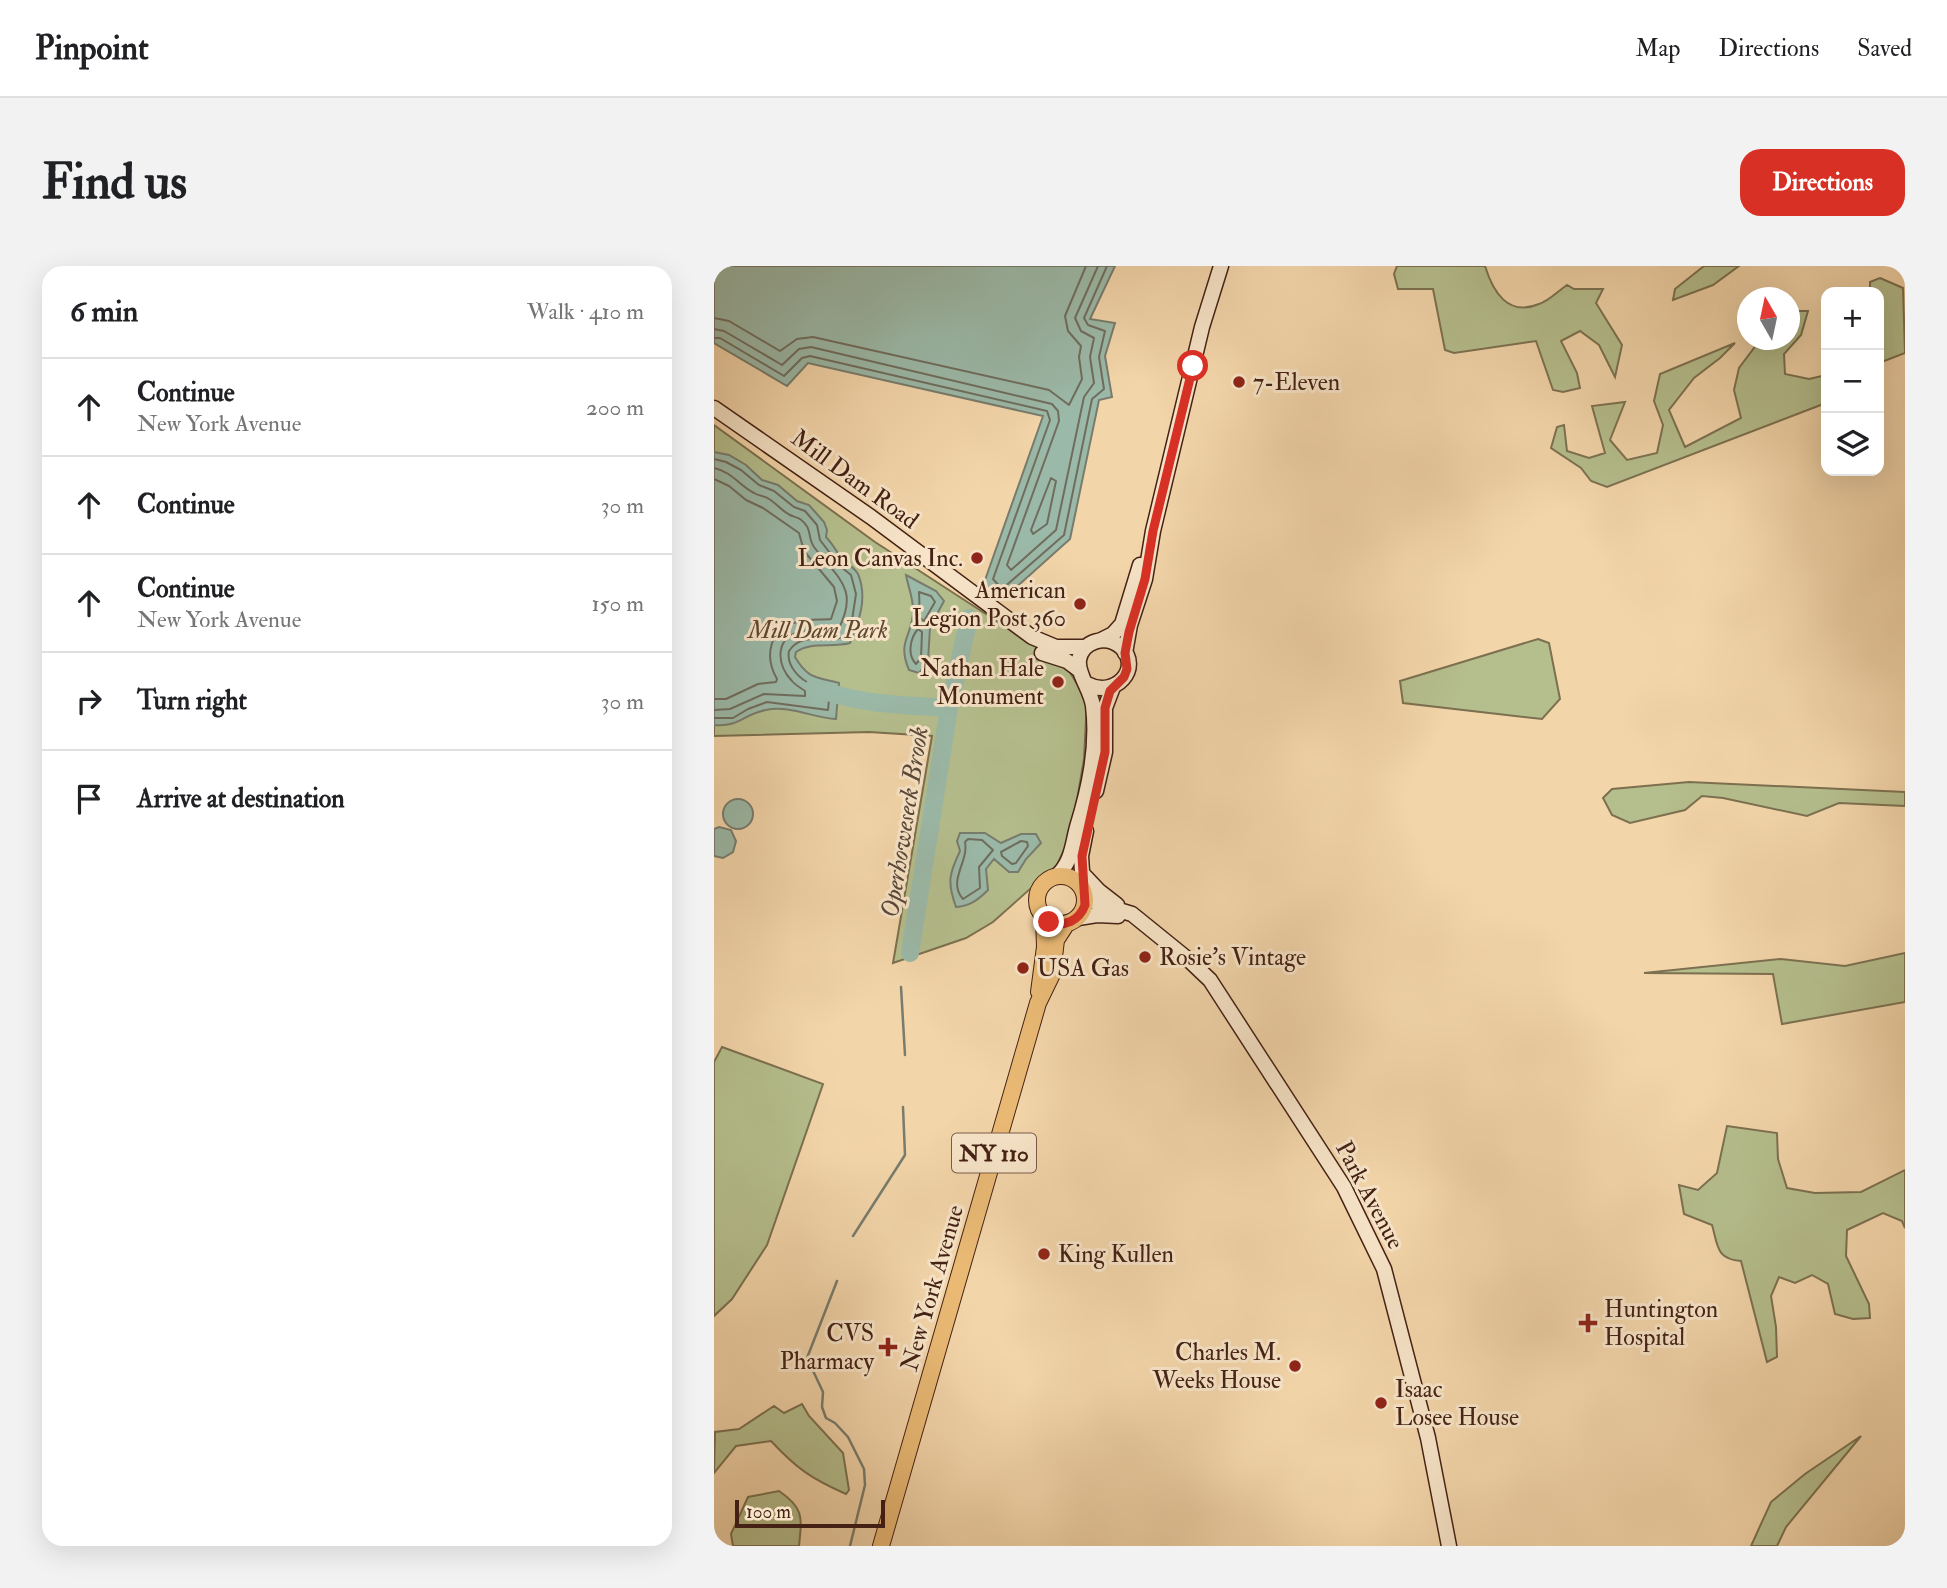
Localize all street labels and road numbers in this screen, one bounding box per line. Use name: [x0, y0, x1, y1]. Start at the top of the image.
street label: Mill Dam Road: [785, 423, 925, 536]
road number: NY 110: [952, 1133, 1036, 1172]
street label: Park Avenue: [1328, 1136, 1411, 1255]
street label: New York Avenue: [894, 1201, 971, 1375]

